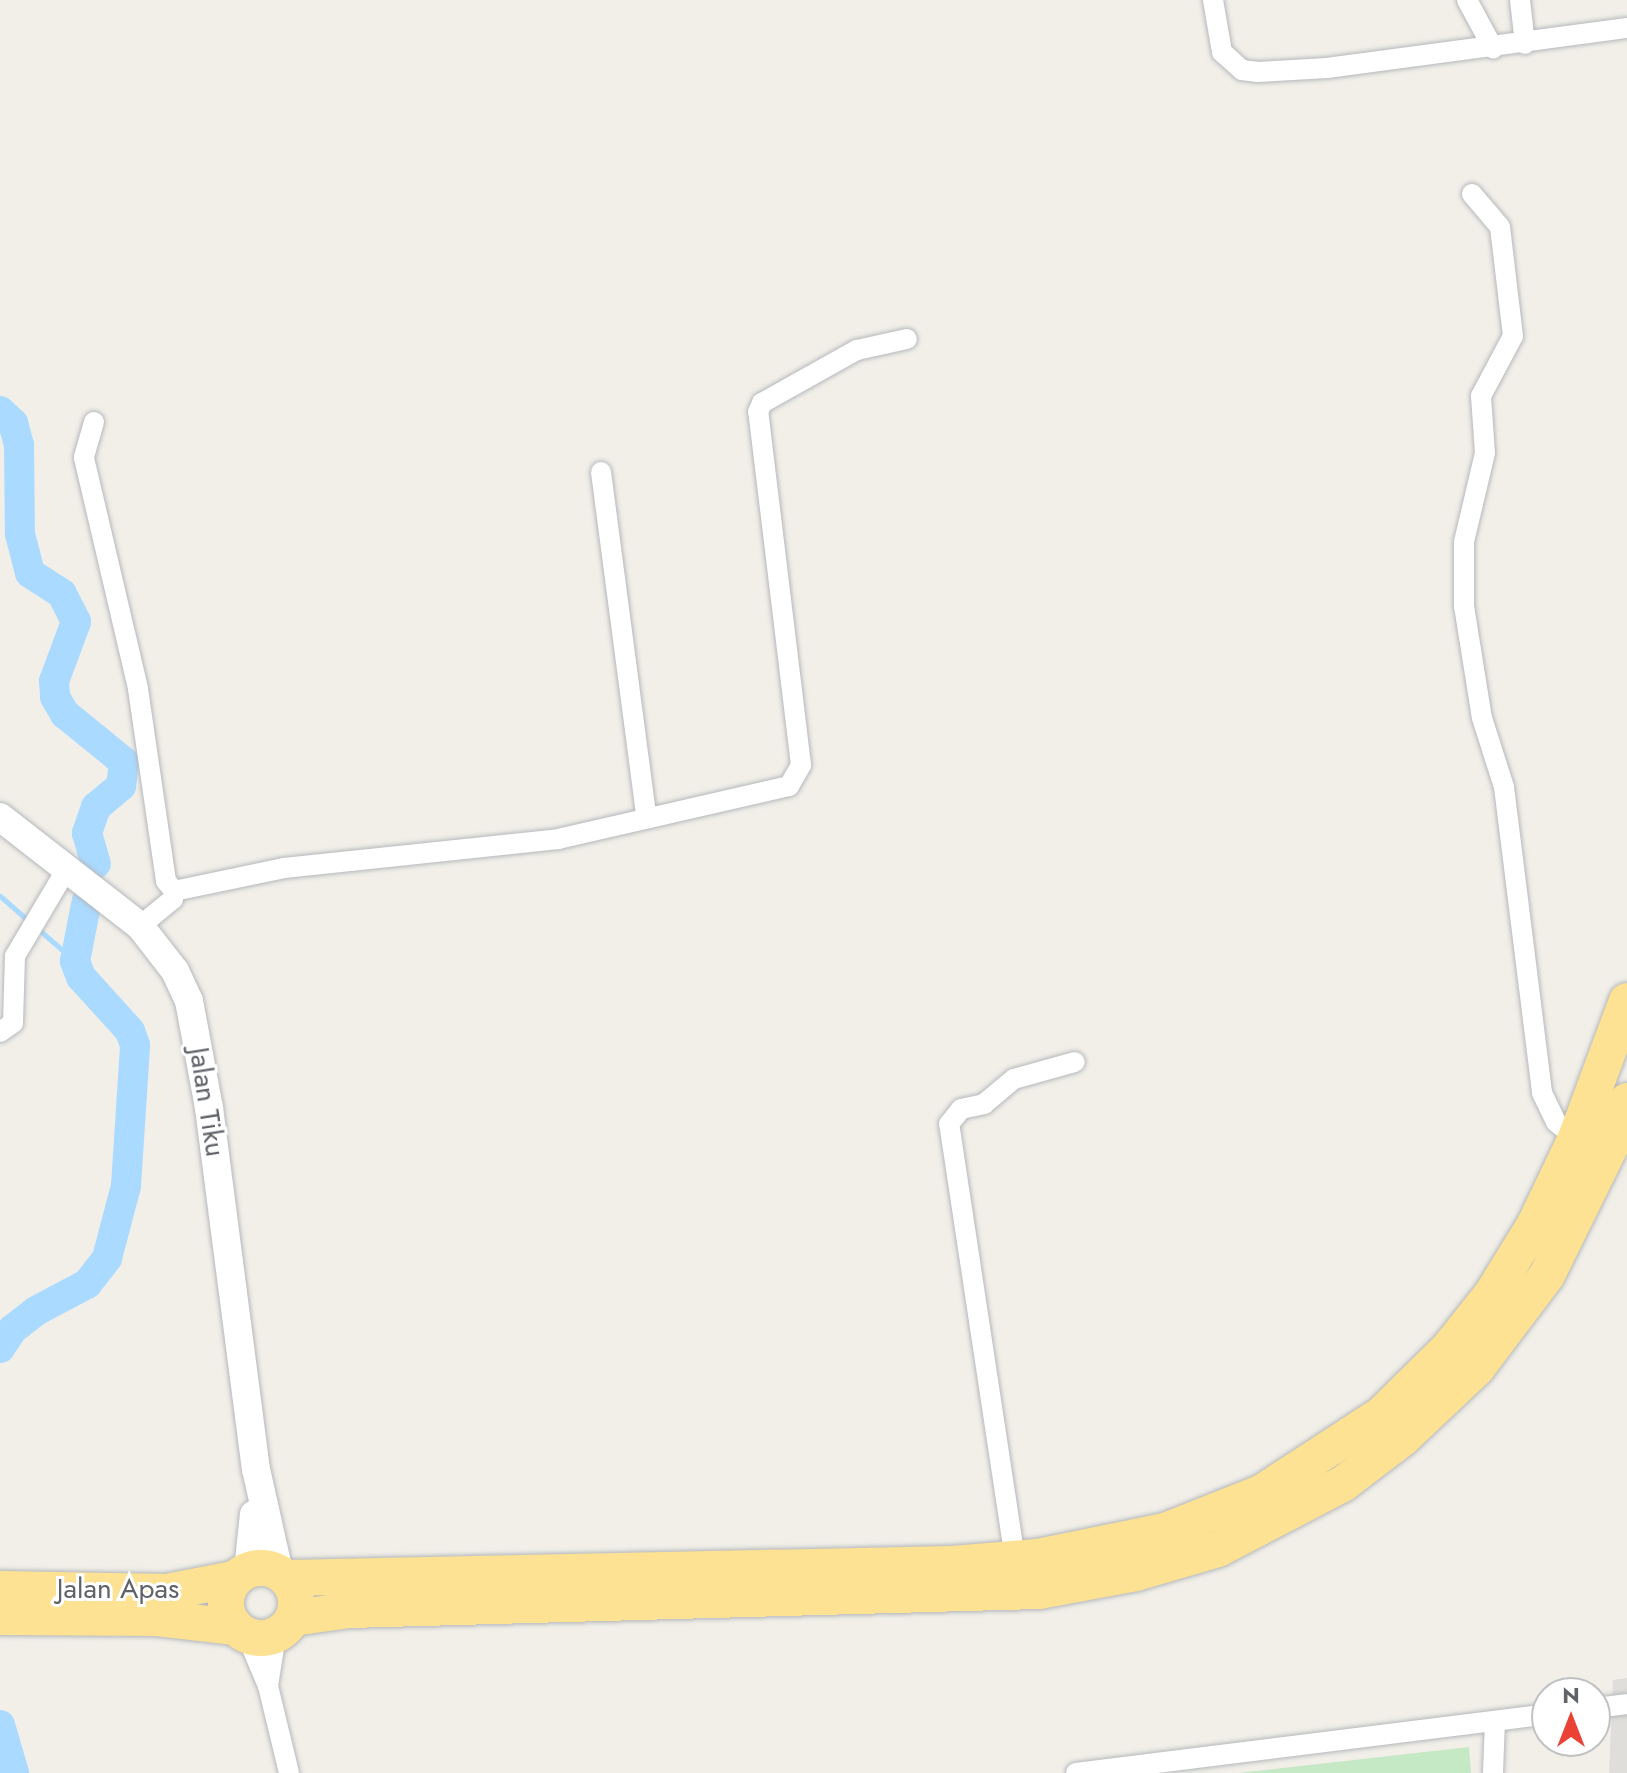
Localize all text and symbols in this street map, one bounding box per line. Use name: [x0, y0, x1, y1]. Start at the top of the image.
street label: Jalan Tiku: [182, 1045, 232, 1159]
street label: Jalan Apas: [57, 1572, 179, 1606]
north arrow: [1531, 1677, 1611, 1757]
text: N: [1562, 1679, 1580, 1711]

